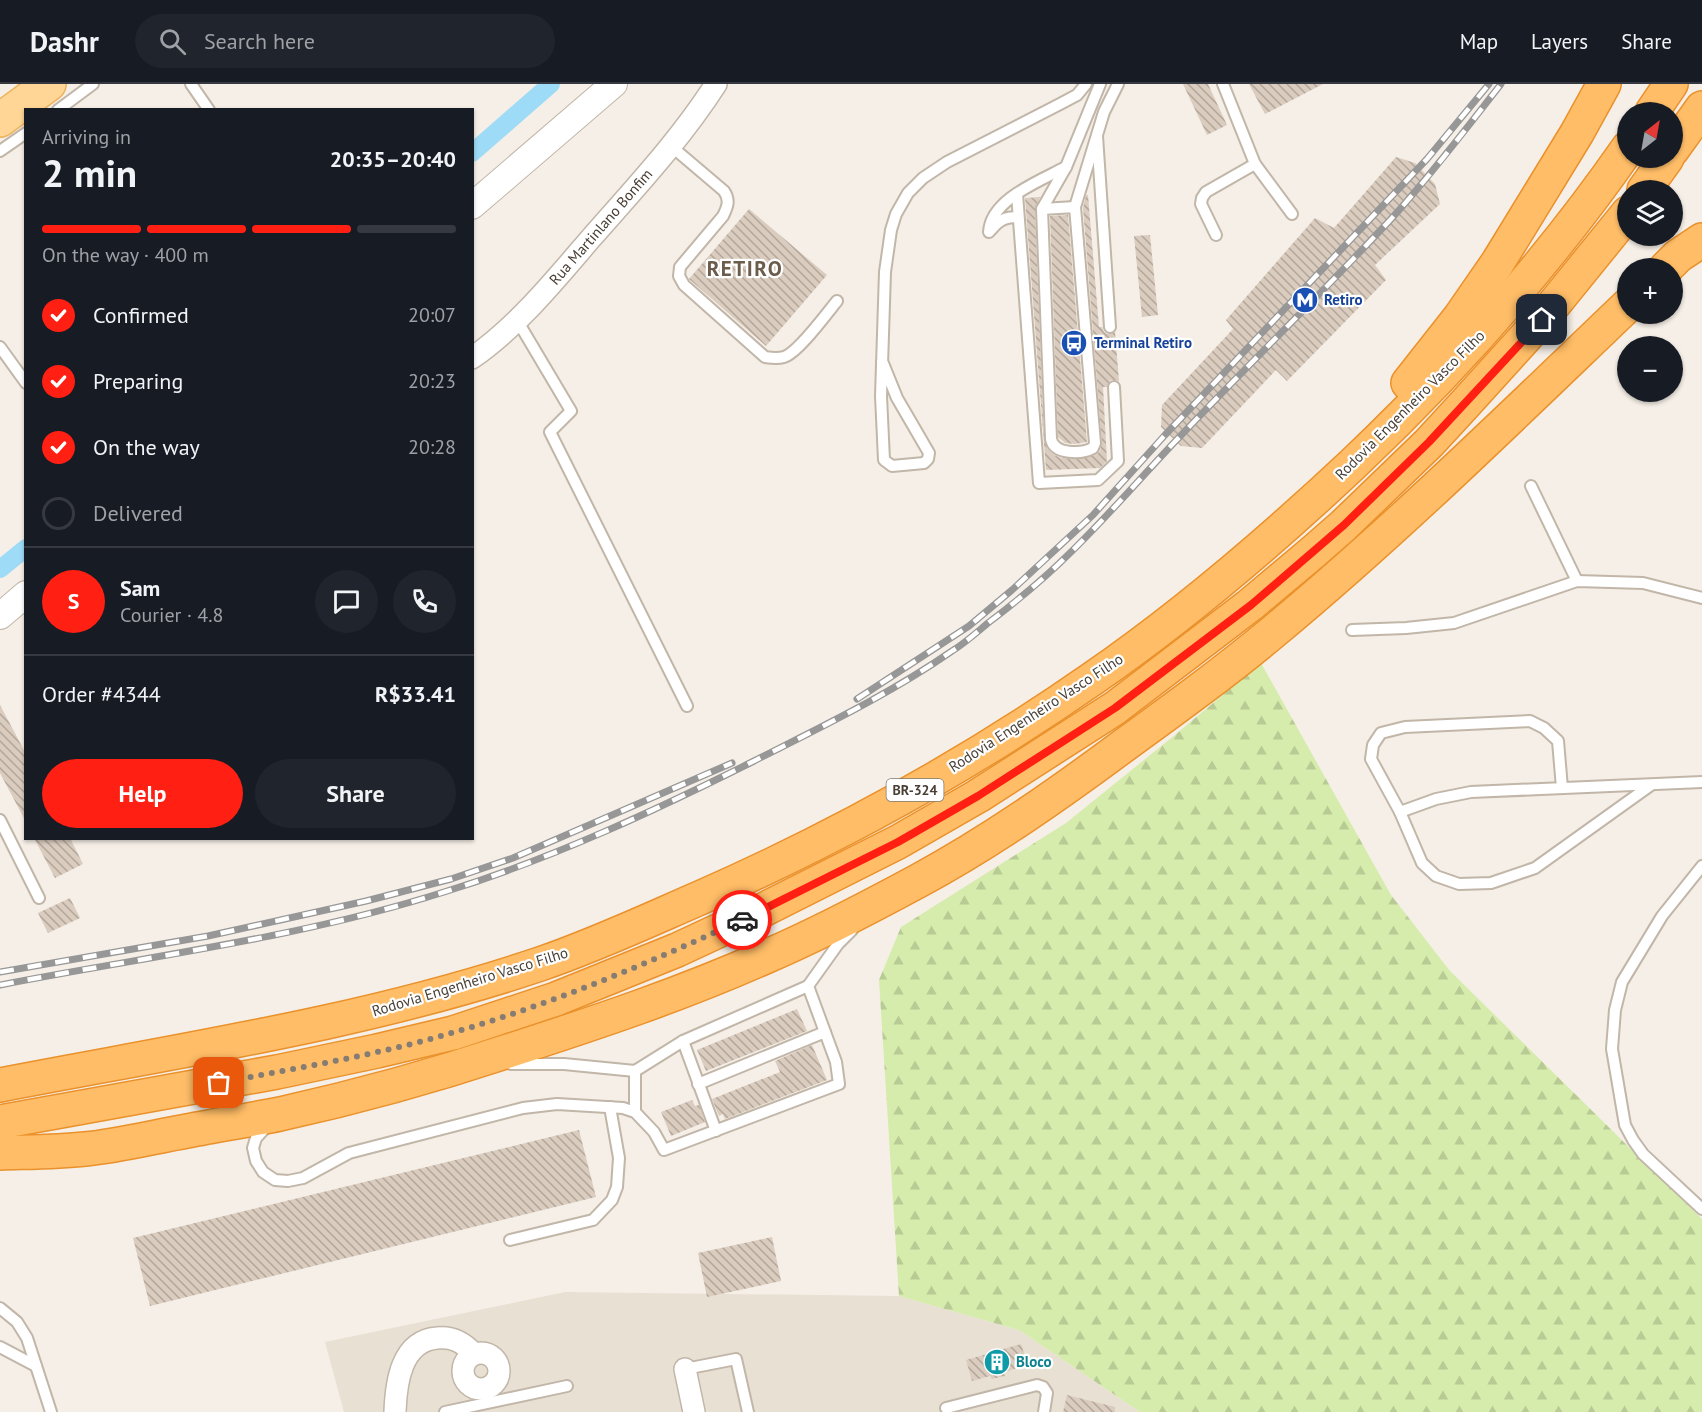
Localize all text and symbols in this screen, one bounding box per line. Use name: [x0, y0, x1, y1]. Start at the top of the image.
search box: [135, 14, 555, 68]
text: Dashr: [30, 23, 99, 60]
icon: search: [156, 25, 189, 58]
text: Search here: [204, 27, 315, 55]
text: Map: [1460, 28, 1498, 55]
text: Layers: [1531, 28, 1588, 55]
text: Share: [1621, 28, 1672, 55]
north arrow: [1617, 102, 1683, 168]
map controls: [1617, 102, 1683, 402]
text: Arriving in: [42, 124, 131, 150]
text: 20:35–20:40: [330, 145, 456, 173]
text: 2 min: [42, 147, 137, 198]
street label: Rua Martinlano Bonfim: [545, 165, 656, 289]
button: layers: [1617, 180, 1683, 246]
text: On the way · 400 m: [42, 242, 209, 268]
district label: RETIRO: [707, 255, 783, 282]
button: +: [1617, 258, 1683, 324]
metro station icon: Retiro: [1290, 285, 1320, 315]
place label: Retiro: [1324, 290, 1363, 309]
pin: [1516, 294, 1567, 345]
icon: check: [42, 299, 75, 332]
text: Confirmed: [93, 301, 189, 329]
text: 20:07: [408, 302, 456, 328]
icon: home: [1525, 303, 1558, 336]
street label: Rodovia Engenheiro Vasco Filho: [1331, 326, 1488, 483]
bus stop icon: Terminal Retiro: [1059, 328, 1089, 358]
place label: Terminal Retiro: [1094, 333, 1192, 352]
button: −: [1617, 336, 1683, 402]
icon: check: [42, 365, 75, 398]
text: Preparing: [93, 367, 183, 395]
text: 20:23: [408, 368, 456, 394]
icon: check: [42, 431, 75, 464]
text: On the way: [93, 433, 200, 461]
text: 20:28: [408, 434, 456, 460]
text: Delivered: [93, 499, 183, 527]
button: chat: [315, 570, 378, 633]
button: phone: [393, 570, 456, 633]
text: Sam: [120, 574, 160, 602]
text: S: [68, 587, 79, 615]
text: Courier · 4.8: [120, 602, 223, 628]
street label: Rodovia Engenheiro Vasco Filho: [945, 649, 1126, 776]
text: Order #4344: [42, 680, 161, 708]
text: R$33.41: [375, 680, 456, 708]
button: Help: [42, 759, 243, 828]
button: Share: [255, 759, 456, 828]
road number: BR-324: [886, 779, 944, 801]
courier: [712, 890, 772, 950]
icon: car: [726, 904, 759, 937]
street label: Rodovia Engenheiro Vasco Filho: [370, 943, 570, 1020]
pin: [193, 1057, 244, 1108]
icon: bag: [202, 1066, 235, 1099]
building icon: Bloco: [982, 1347, 1012, 1377]
place label: Bloco: [1016, 1352, 1052, 1371]

